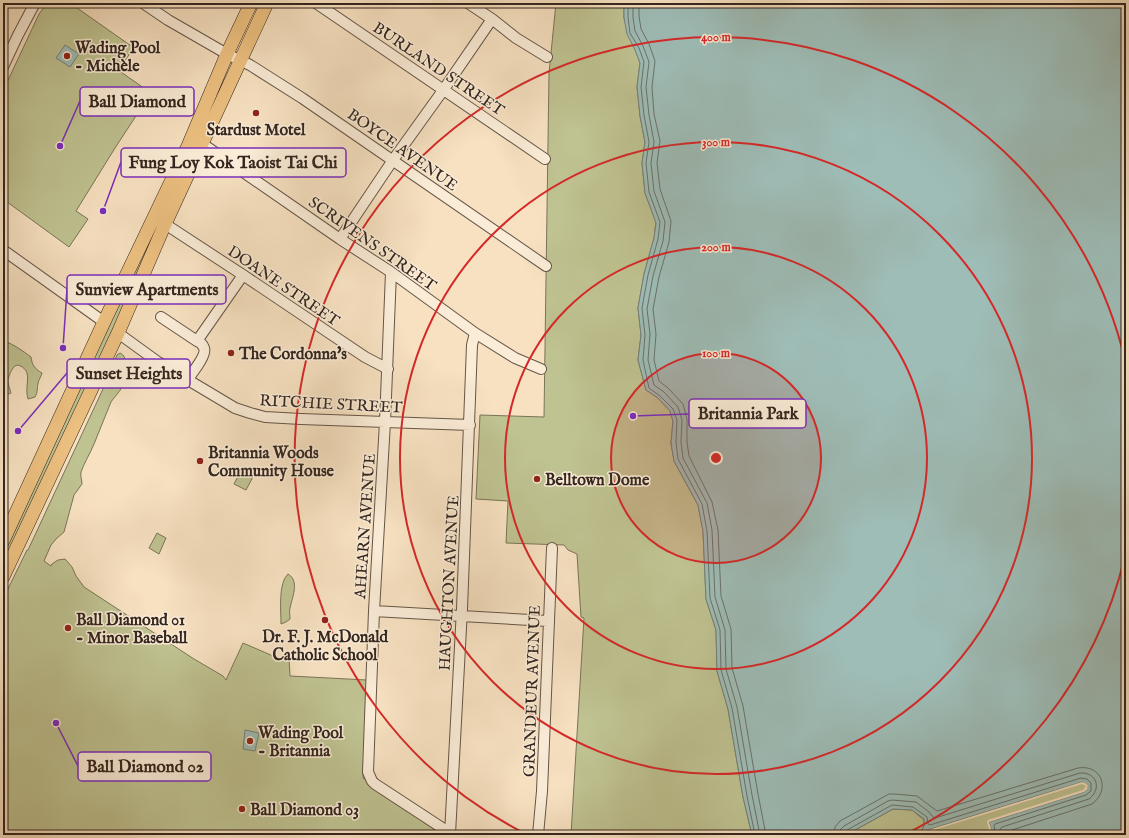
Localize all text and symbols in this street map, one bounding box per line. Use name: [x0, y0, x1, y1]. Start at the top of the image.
street label: BURLAND STREET: [368, 18, 508, 121]
text: 400 m: [701, 30, 732, 45]
place label: Wading Pool - Michèle: [74, 39, 161, 77]
marker: Wading Pool - Michèle: [62, 51, 72, 61]
callout: Ball Diamond: [80, 87, 194, 116]
text: Ball Diamond: [88, 92, 187, 113]
street label: BOYCE AVENUE: [343, 105, 461, 196]
marker: Stardust Motel: [251, 108, 261, 118]
place label: Stardust Motel: [207, 121, 306, 141]
text: 300 m: [702, 135, 731, 150]
callout: Fung Loy Kok Taoist Tai Chi: [121, 148, 346, 177]
text: Fung Loy Kok Taoist Tai Chi: [128, 153, 338, 174]
street label: SCRIVENS STREET: [304, 193, 440, 296]
text: 200 m: [701, 240, 731, 255]
street label: DOANE STREET: [223, 242, 343, 332]
callout: Sunview Apartments: [67, 275, 226, 304]
text: Sunview Apartments: [76, 280, 218, 301]
place label: The Cordonna's: [238, 345, 347, 365]
text: 100 m: [702, 346, 731, 361]
marker: The Cordonna's: [226, 348, 236, 358]
callout: Sunset Heights: [67, 359, 190, 388]
text: Sunset Heights: [76, 364, 182, 385]
street label: RITCHIE STREET: [259, 391, 403, 419]
callout: Britannia Park: [689, 399, 806, 428]
text: Britannia Park: [697, 404, 800, 425]
place label: Britannia Woods Community House: [208, 444, 335, 482]
centre of rings: [709, 451, 723, 465]
street label: AHEARN AVENUE: [351, 453, 381, 601]
marker: Britannia Woods Community House: [195, 456, 205, 466]
place label: Belltown Dome: [545, 471, 650, 491]
marker: Belltown Dome: [532, 474, 542, 484]
street label: HAUGHTON AVENUE: [435, 495, 465, 671]
street label: GRANDEUR AVENUE: [520, 605, 546, 777]
place label: Ball Diamond 01 - Minor Baseball: [76, 611, 188, 649]
marker: Dr. F. J. McDonald Catholic School: [320, 615, 330, 625]
marker: Ball Diamond 01 - Minor Baseball: [63, 623, 73, 633]
place label: Dr. F. J. McDonald Catholic School: [262, 628, 389, 666]
place label: Wading Pool - Britannia: [257, 724, 344, 762]
marker: Wading Pool - Britannia: [245, 736, 255, 746]
callout: Ball Diamond 02: [78, 752, 211, 781]
text: Ball Diamond 02: [86, 757, 204, 778]
place label: Ball Diamond 03: [250, 801, 359, 821]
marker: Ball Diamond 03: [237, 804, 247, 814]

